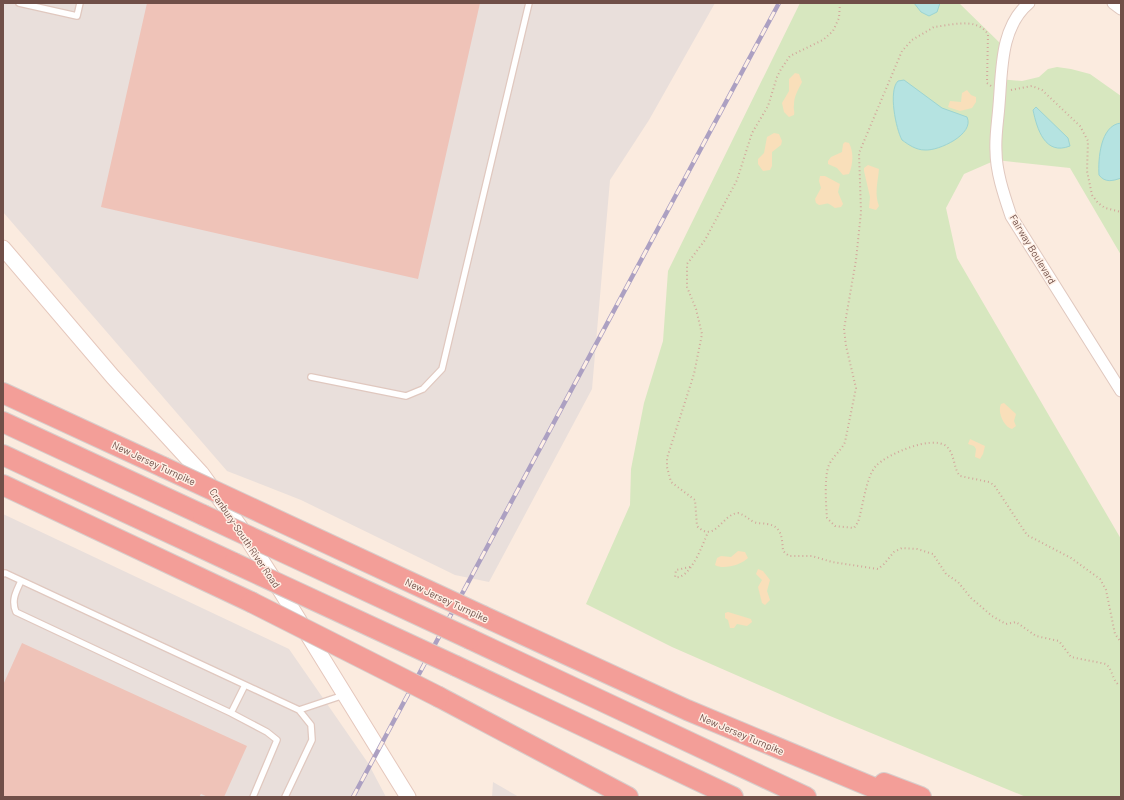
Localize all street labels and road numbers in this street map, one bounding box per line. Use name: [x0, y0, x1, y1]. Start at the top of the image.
street label: Fairway Boulevard: [1007, 212, 1059, 286]
street label: New Jersey Turnpike: [111, 438, 197, 488]
street label: Cranbury-South River Road: [207, 486, 283, 590]
street label: New Jersey Turnpike: [404, 575, 490, 625]
street label: New Jersey Turnpike: [698, 711, 786, 757]

